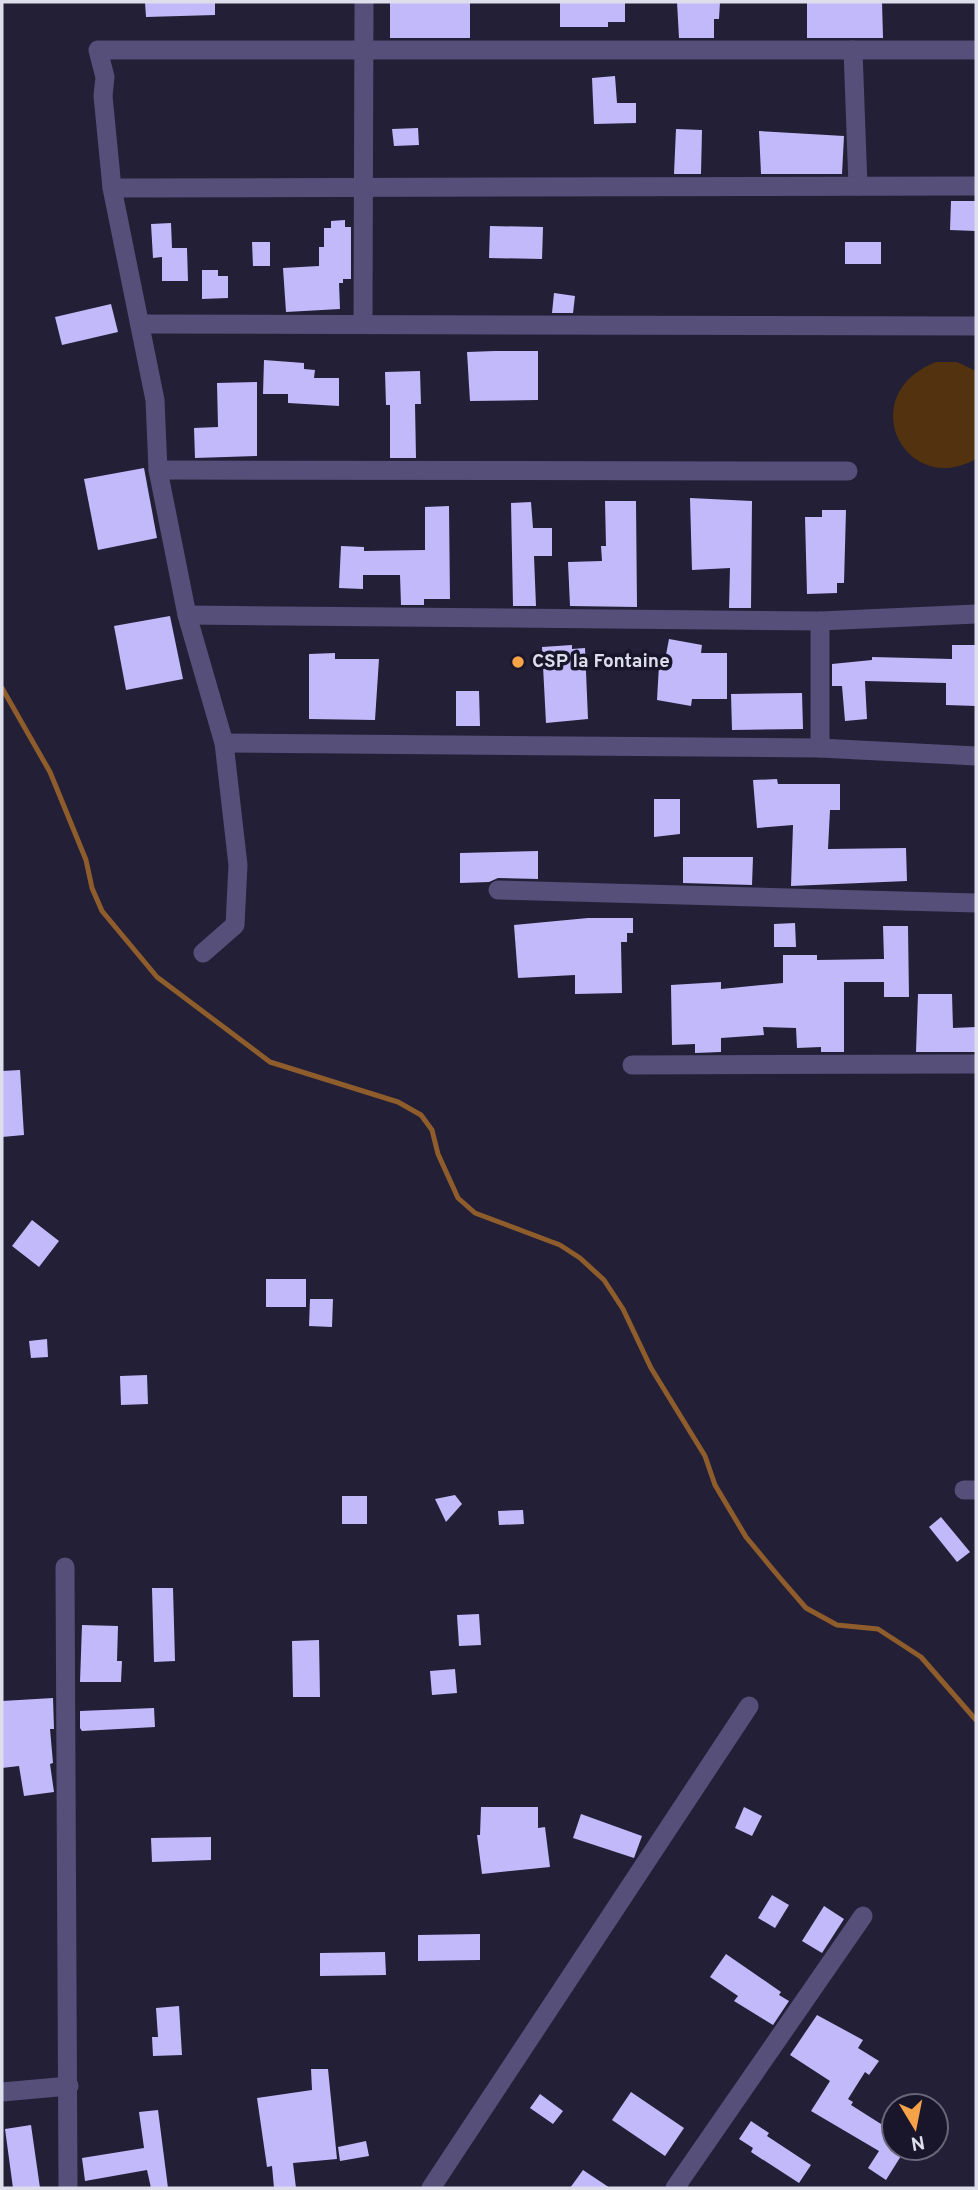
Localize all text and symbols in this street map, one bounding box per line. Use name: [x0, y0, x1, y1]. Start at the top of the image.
place label: CSP la Fontaine: [532, 650, 670, 674]
marker: CSP la Fontaine: [510, 654, 526, 670]
north arrow: [880, 2092, 950, 2162]
text: N: [909, 2129, 926, 2155]

